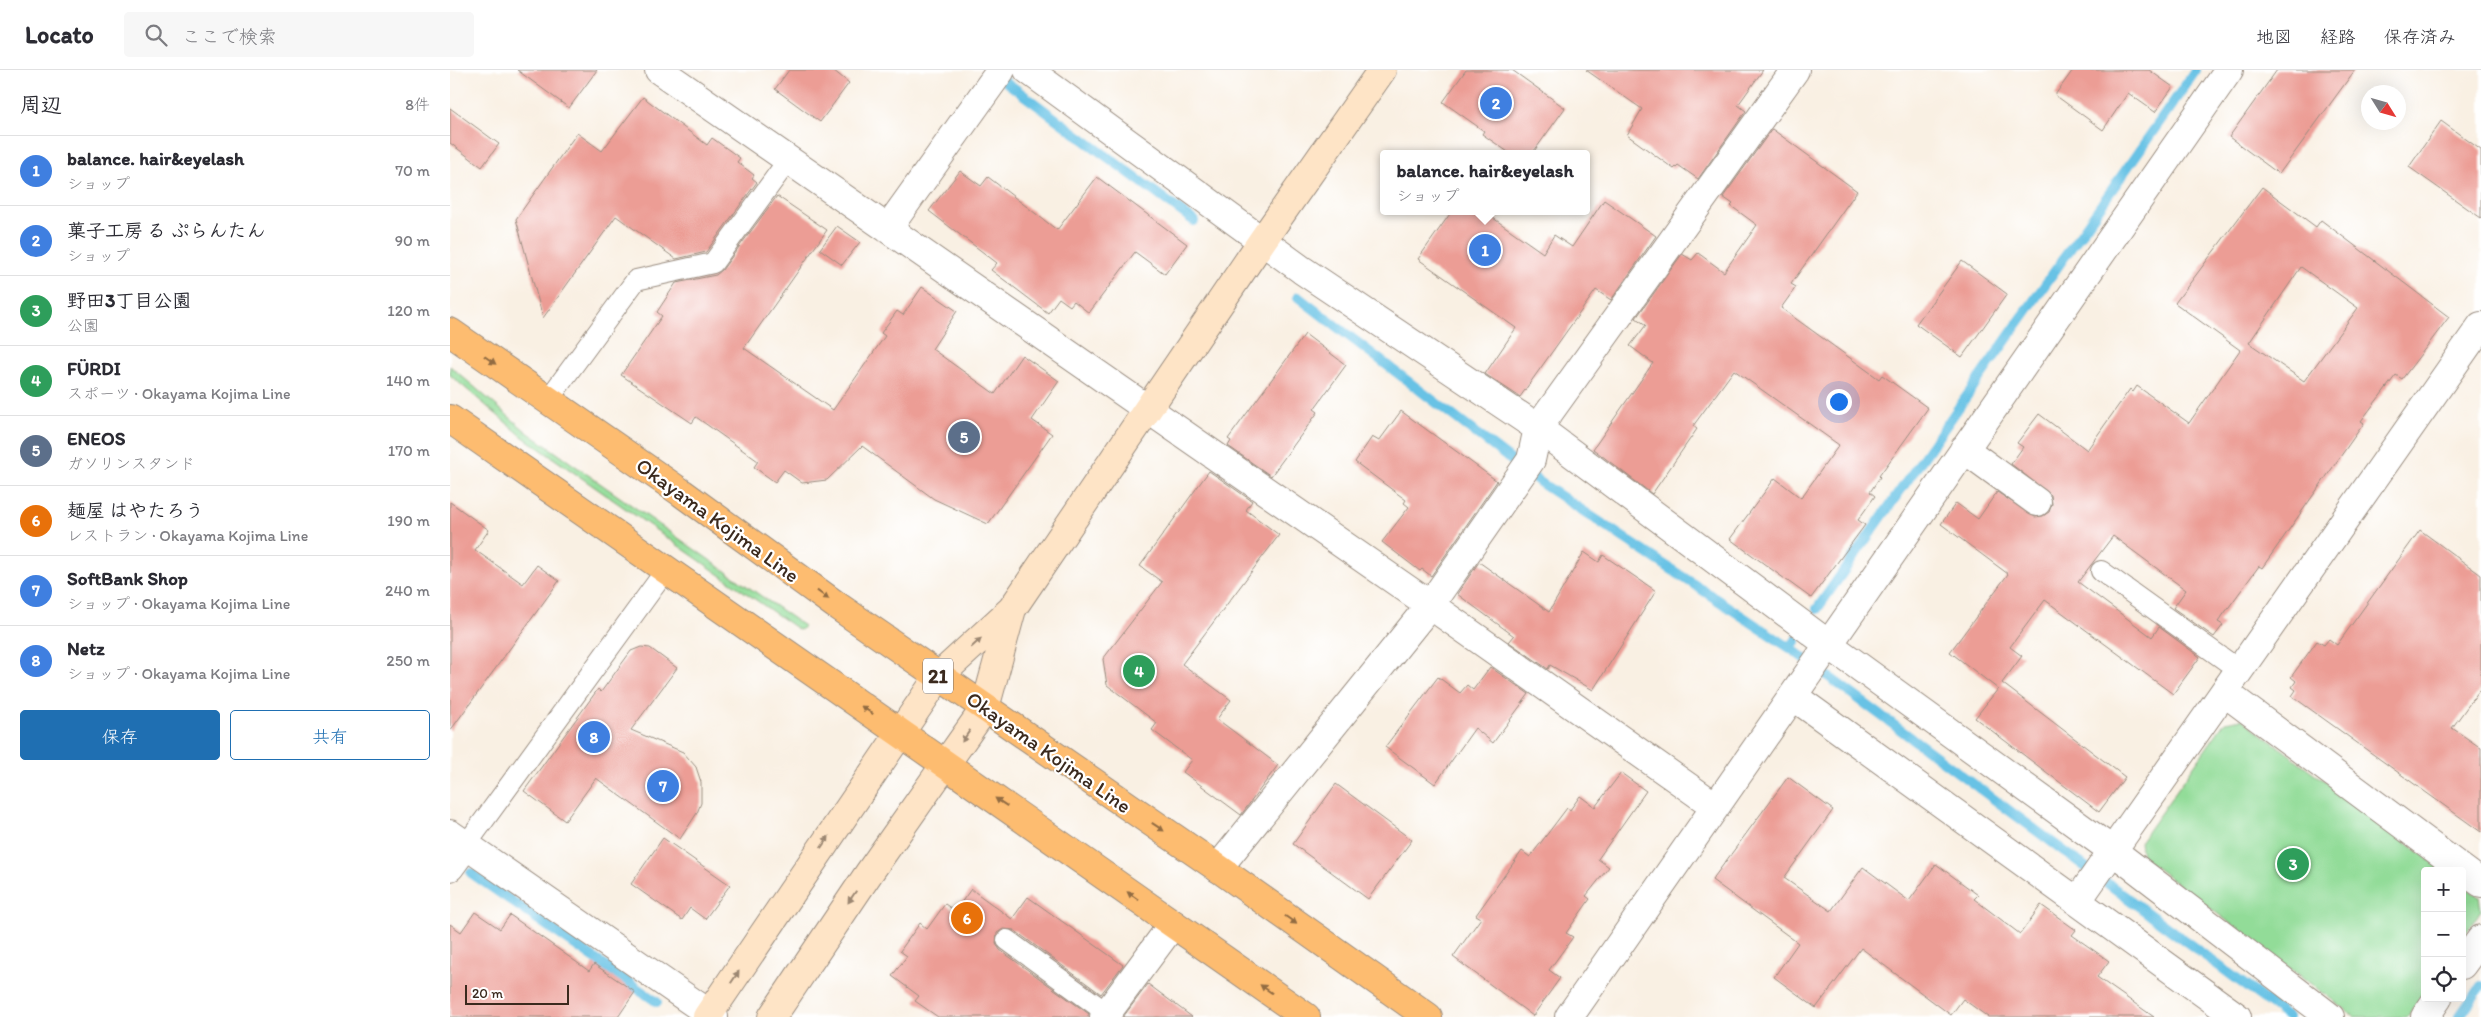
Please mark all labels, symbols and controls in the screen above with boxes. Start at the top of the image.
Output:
search box [124,12,474,57]
text: Locato [25,20,94,49]
icon: search [142,21,170,49]
text: ここで検索 [182,25,277,48]
text: 地図 [2256,26,2292,48]
text: 経路 [2320,26,2356,48]
text: 保存済み [2384,26,2456,48]
pin: 2 [1480,84,1512,122]
north arrow [2361,85,2406,130]
text: 周辺 [20,92,62,117]
text: 8件 [405,95,430,114]
text: balance. hair&eyelash [67,147,244,170]
popup [1380,150,1590,215]
text: balance. hair&eyelash [1396,159,1574,182]
text: 1 [32,161,40,180]
text: 70 m [395,161,430,180]
text: ショップ [67,174,130,193]
text: ショップ [1396,186,1460,205]
text: 菓子工房 る ぷらんたん [67,219,266,242]
text: 2 [32,231,40,250]
text: 90 m [395,231,430,250]
pin: 1 [1469,231,1501,269]
text: ショップ [67,246,130,265]
text: 野田3丁目公園 [67,289,191,312]
text: 3 [32,301,40,320]
text: 120 m [387,301,430,320]
text: 公園 [67,316,99,335]
one-way arrow [483,355,497,365]
text: FÜRDI [67,357,121,380]
text: 4 [31,371,41,390]
text: 140 m [386,371,430,390]
text: スポーツ · Okayama Kojima Line [67,384,291,403]
your location [1826,389,1852,415]
pin: 5 [948,418,980,456]
text: ENEOS [67,427,125,450]
text: 5 [32,441,40,460]
text: 170 m [388,441,430,460]
street label: Okayama Kojima Line [632,452,804,588]
text: ガソリンスタンド [67,454,195,473]
text: 麺屋 はやたろう [67,499,204,522]
text: 6 [32,511,40,530]
text: 190 m [387,511,430,530]
text: レストラン · Okayama Kojima Line [67,526,308,545]
text: SoftBank Shop [67,567,188,590]
text: 7 [32,581,40,600]
text: 240 m [385,581,430,600]
one-way arrow [816,590,830,600]
text: ショップ · Okayama Kojima Line [67,594,290,613]
text: Netz [67,637,105,660]
one-way arrow [969,637,981,649]
text: 8 [32,651,40,670]
text: 250 m [386,651,430,670]
pin: 4 [1123,652,1155,690]
road number: 21 [923,658,953,694]
text: ショップ · Okayama Kojima Line [67,664,290,683]
street label: Okayama Kojima Line [962,686,1136,818]
one-way arrow [860,705,873,715]
button: 保存 [20,710,220,760]
button: 共有 [230,710,430,760]
pin: 8 [578,718,610,756]
one-way arrow [961,729,971,743]
pin: 7 [647,767,679,805]
one-way arrow [994,797,1008,807]
one-way arrow [1151,822,1165,832]
one-way arrow [820,835,830,848]
pin: 3 [2277,845,2309,883]
map controls [2421,867,2466,1002]
button: + [2421,867,2466,912]
one-way arrow [847,891,857,904]
one-way arrow [1127,891,1140,901]
pin: 6 [951,899,983,937]
button: − [2421,912,2466,957]
one-way arrow [1285,915,1298,925]
button: locate [2421,957,2466,1002]
one-way arrow [730,970,740,983]
scale bar [465,982,569,1005]
one-way arrow [1260,984,1273,994]
text: 20 m [472,985,503,1002]

